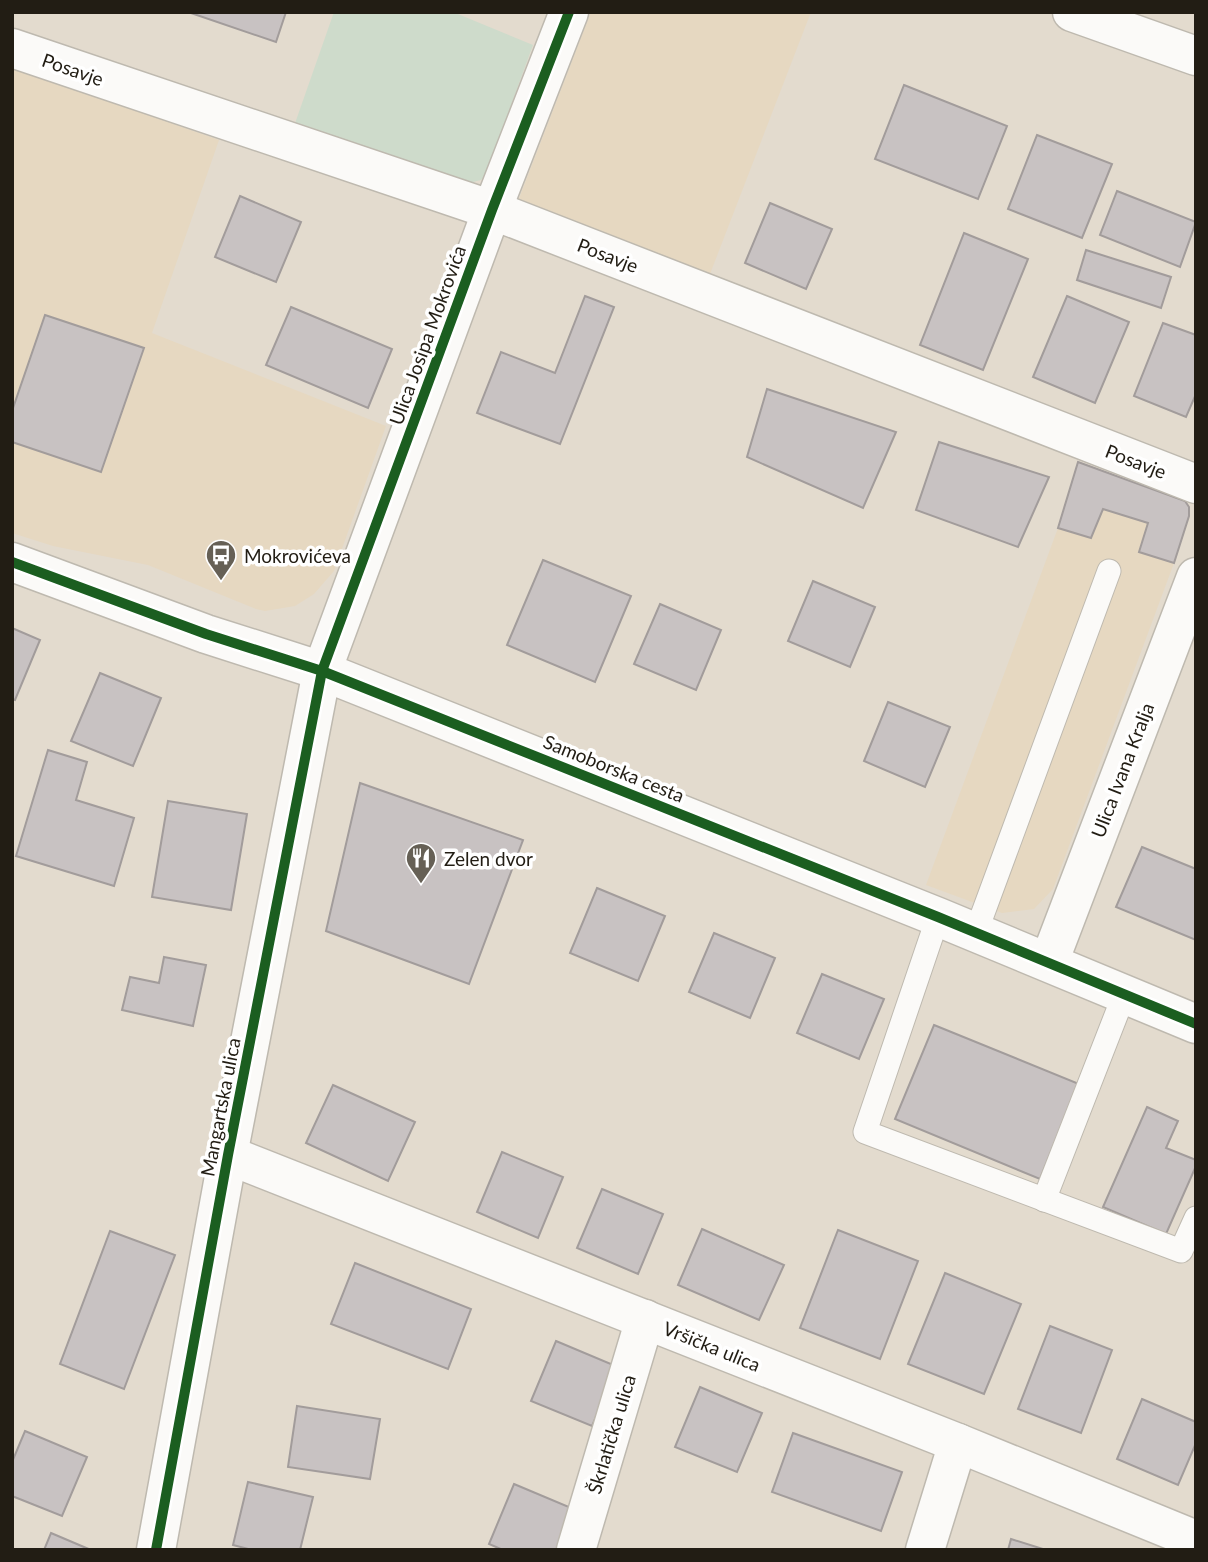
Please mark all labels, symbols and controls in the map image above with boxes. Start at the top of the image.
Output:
street label: Posavje [39,48,107,90]
street label: Posavje [574,233,642,277]
street label: Ulica Josipa Mokrovića [384,242,470,428]
street label: Posavje [1102,439,1170,483]
bus stop icon: Mokrovićeva [204,538,238,582]
place label: Mokrovićeva [244,544,351,567]
street label: Ulica Ivana Kralja [1086,699,1158,841]
street label: Samoborska cesta [540,729,688,807]
restaurant icon: Zelen dvor [404,841,438,885]
place label: Zelen dvor [444,847,533,870]
street label: Mangartska ulica [195,1036,245,1178]
street label: Vršička ulica [660,1316,764,1376]
street label: Škrlatička ulica [582,1372,640,1496]

